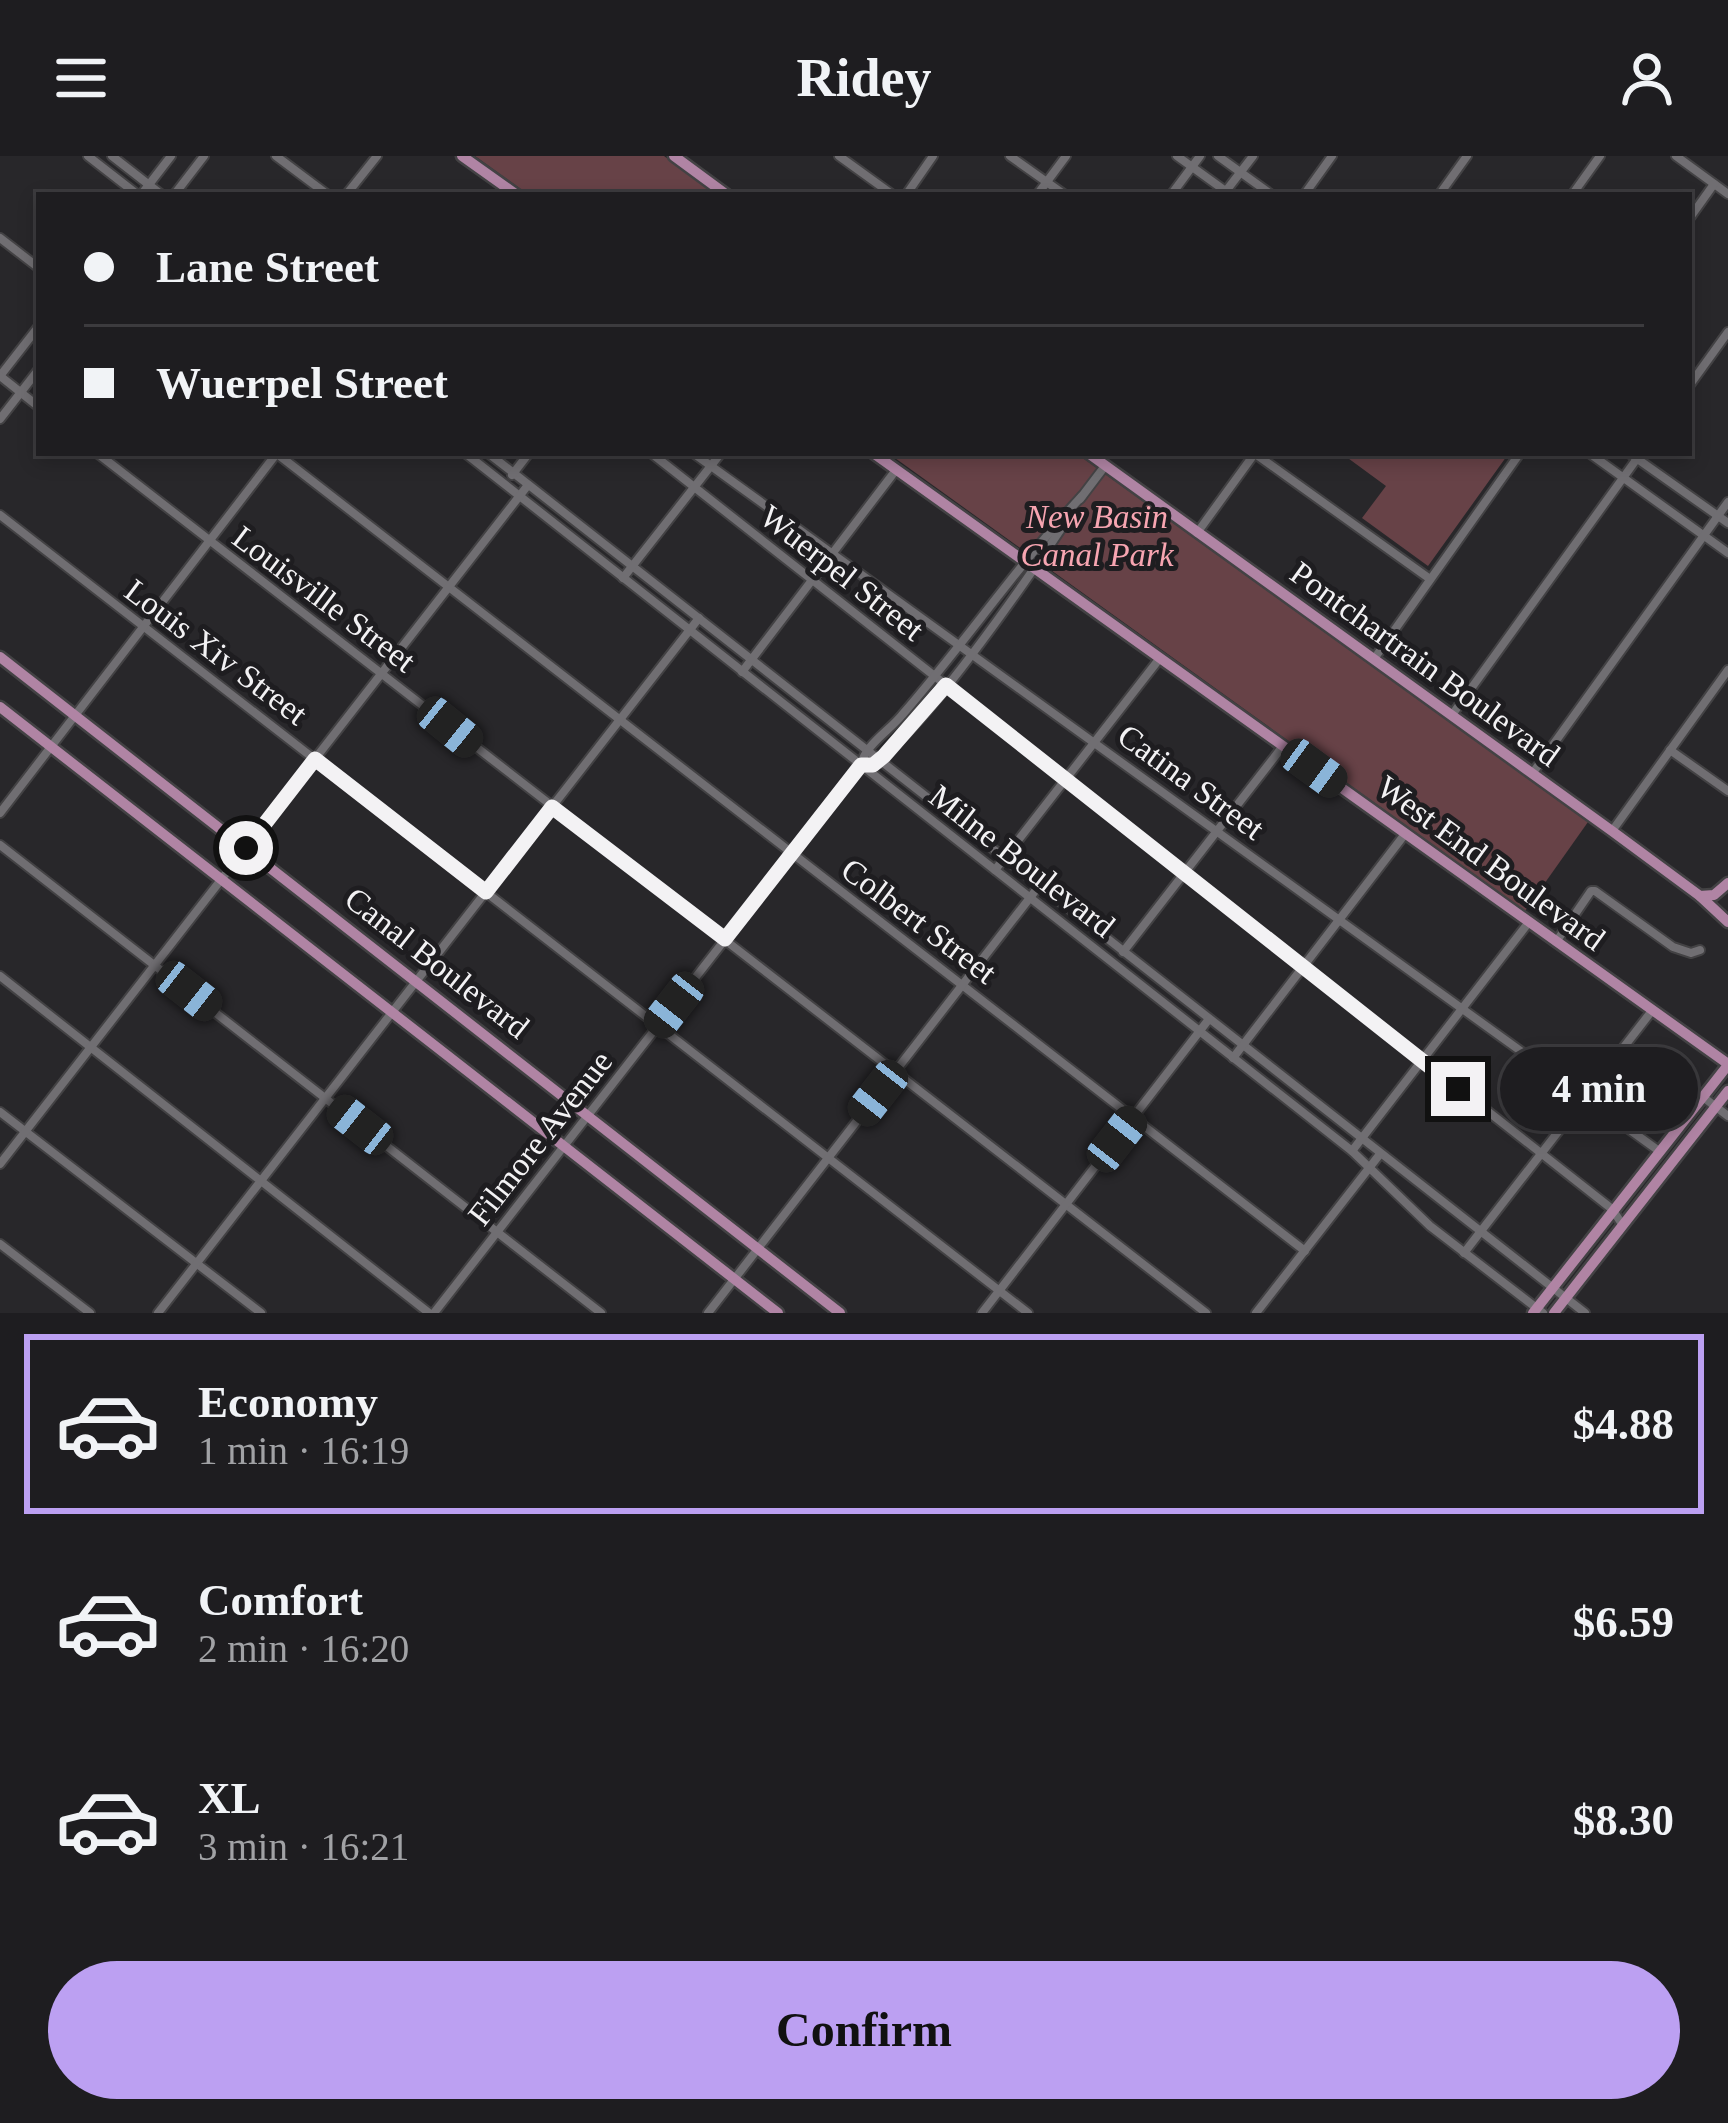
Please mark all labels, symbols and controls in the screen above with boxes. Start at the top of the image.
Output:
icon: menu [48,45,114,111]
icon: person [1614,45,1680,111]
text: Ridey [797,48,932,108]
text: Lane Street [156,242,379,292]
text: Wuerpel Street [156,358,448,408]
street label: Wuerpel Street [753,498,931,648]
park label: New Basin Canal Park [1020,499,1175,573]
street label: Louisville Street [226,519,422,679]
street label: Pontchartrain Boulevard [1284,554,1567,774]
street label: Louis Xiv Street [118,572,314,732]
car [411,690,489,764]
street label: Catina Street [1111,717,1271,847]
car [1274,732,1354,804]
street label: West End Boulevard [1370,768,1612,958]
street label: Milne Boulevard [922,778,1122,945]
route start [219,821,273,875]
street label: Colbert Street [835,851,1003,991]
street label: Canal Boulevard [338,880,536,1046]
car [150,955,228,1027]
car [638,966,710,1044]
street label: Filmore Avenue [461,1044,619,1232]
callout: 4 min [1500,1047,1698,1131]
car [842,1054,914,1132]
route end [1431,1062,1485,1116]
text: 4 min [1552,1067,1646,1110]
car [321,1089,399,1161]
car [1081,1100,1153,1178]
icon: car [54,1370,162,1478]
text: Economy [198,1377,378,1427]
text: $4.88 [1573,1399,1674,1449]
text: 1 min · 16:19 [198,1429,409,1472]
icon: car [54,1568,162,1676]
text: Comfort [198,1575,363,1625]
text: $6.59 [1573,1597,1674,1647]
text: 2 min · 16:20 [198,1627,409,1670]
icon: car [54,1766,162,1874]
text: XL [198,1773,261,1823]
text: $8.30 [1573,1795,1674,1845]
text: 3 min · 16:21 [198,1825,409,1868]
button: Confirm [48,1961,1680,2099]

